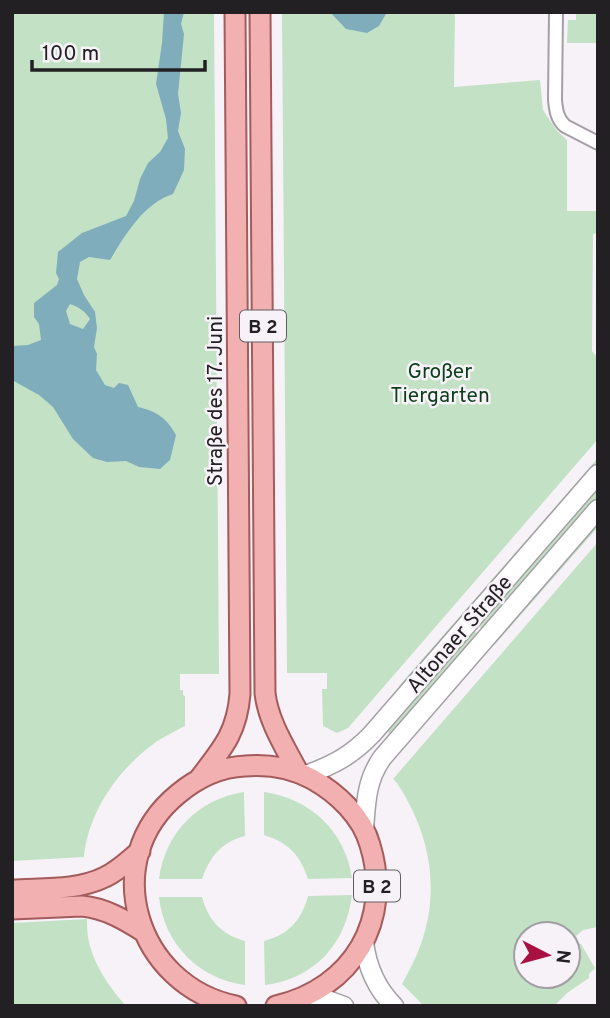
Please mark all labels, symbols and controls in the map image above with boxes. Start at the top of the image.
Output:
scale bar [32,28,205,72]
text: 100 m [42,41,99,68]
road number: B 2 [240,310,286,342]
street label: Straße des 17. Juni [203,316,230,486]
park label: Großer Tiergarten [390,359,490,410]
street label: Altonaer Straße [401,570,519,700]
road number: B 2 [354,870,400,902]
north arrow [512,920,582,990]
text: N [549,949,575,965]

